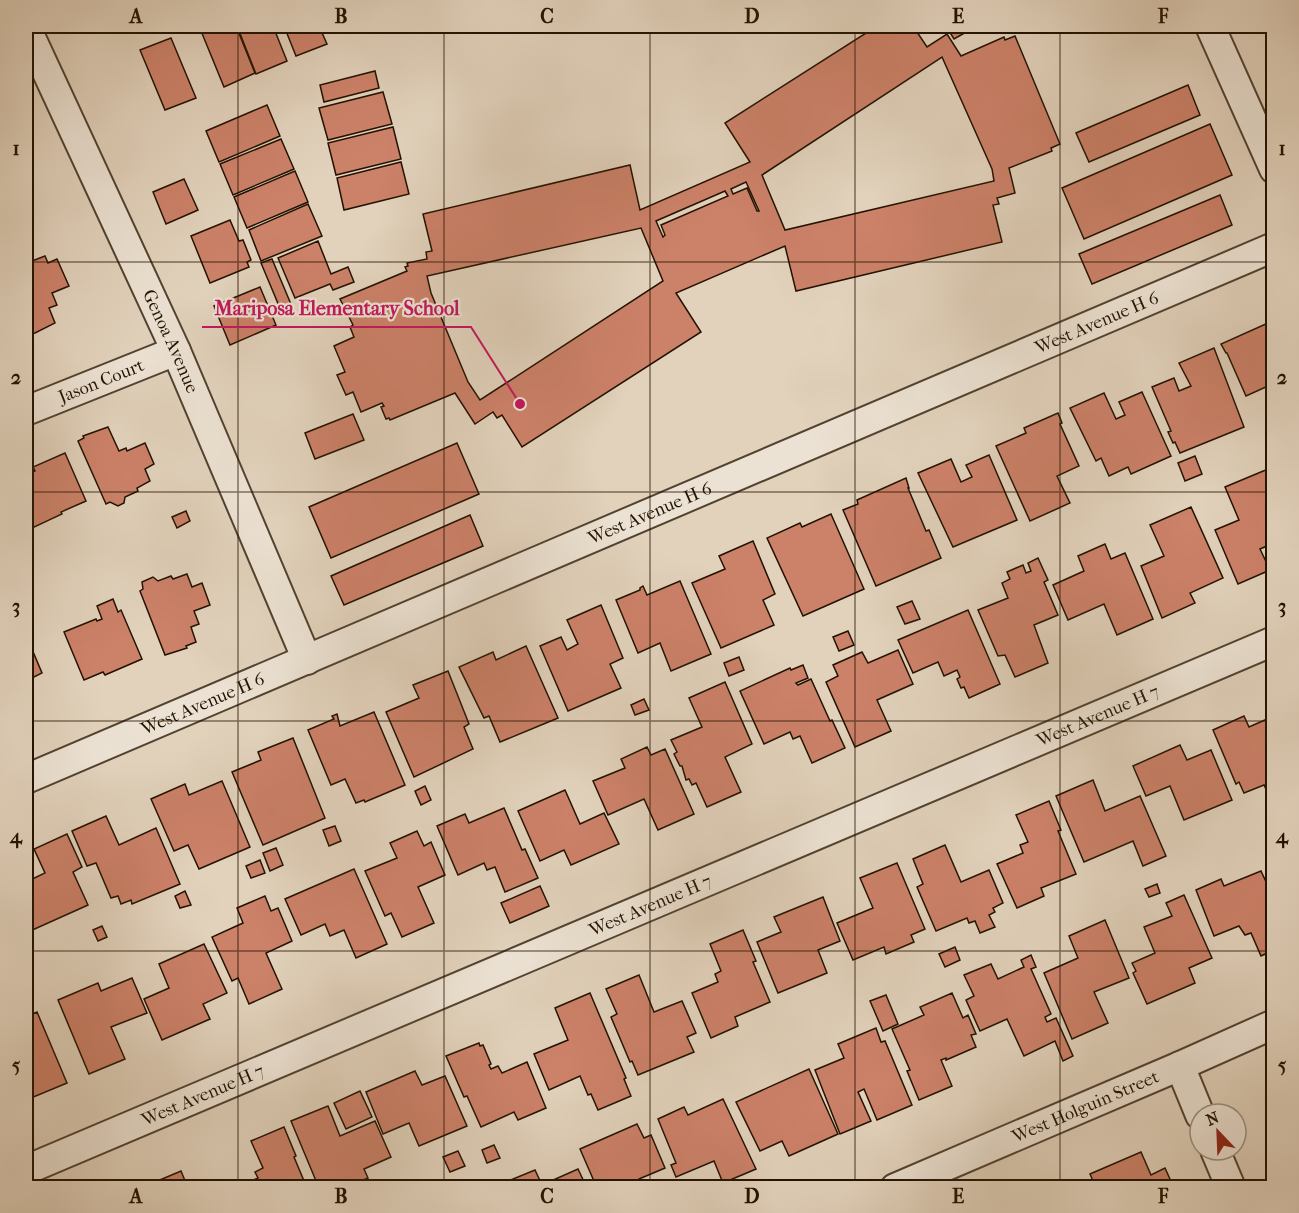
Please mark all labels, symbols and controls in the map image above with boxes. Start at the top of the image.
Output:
text: A [128,5,144,28]
text: B [334,5,348,28]
text: C [540,5,554,28]
text: D [744,5,760,28]
text: E [952,5,964,28]
text: F [1157,5,1169,28]
text: 1 [12,137,20,160]
text: 1 [1278,137,1286,160]
street label: Genoa Avenue [138,286,203,397]
street label: West Avenue H 6 [1031,287,1162,359]
callout: Mariposa Elementary School [202,289,471,327]
text: Mariposa Elementary School [214,297,460,320]
street label: Jason Court [54,355,148,409]
text: 2 [11,366,21,389]
text: 2 [1277,366,1287,389]
street label: West Avenue H 6 [584,478,715,550]
text: 3 [12,595,20,618]
text: 3 [1278,595,1286,618]
street label: West Avenue H 6 [137,668,268,740]
street label: West Avenue H 7 [1032,681,1163,752]
text: 4 [9,825,23,849]
text: 4 [1275,825,1289,849]
street label: West Avenue H 7 [585,870,715,942]
text: 5 [12,1054,21,1077]
text: 5 [1278,1054,1287,1077]
street label: West Avenue H 7 [138,1060,268,1131]
street label: West Holguin Street [1008,1066,1163,1148]
north arrow [1188,1102,1248,1162]
text: N [1203,1107,1222,1130]
text: A [128,1185,144,1208]
text: B [334,1185,348,1208]
text: C [540,1185,554,1208]
text: D [744,1185,760,1208]
text: E [952,1185,964,1208]
text: F [1157,1185,1169,1208]

